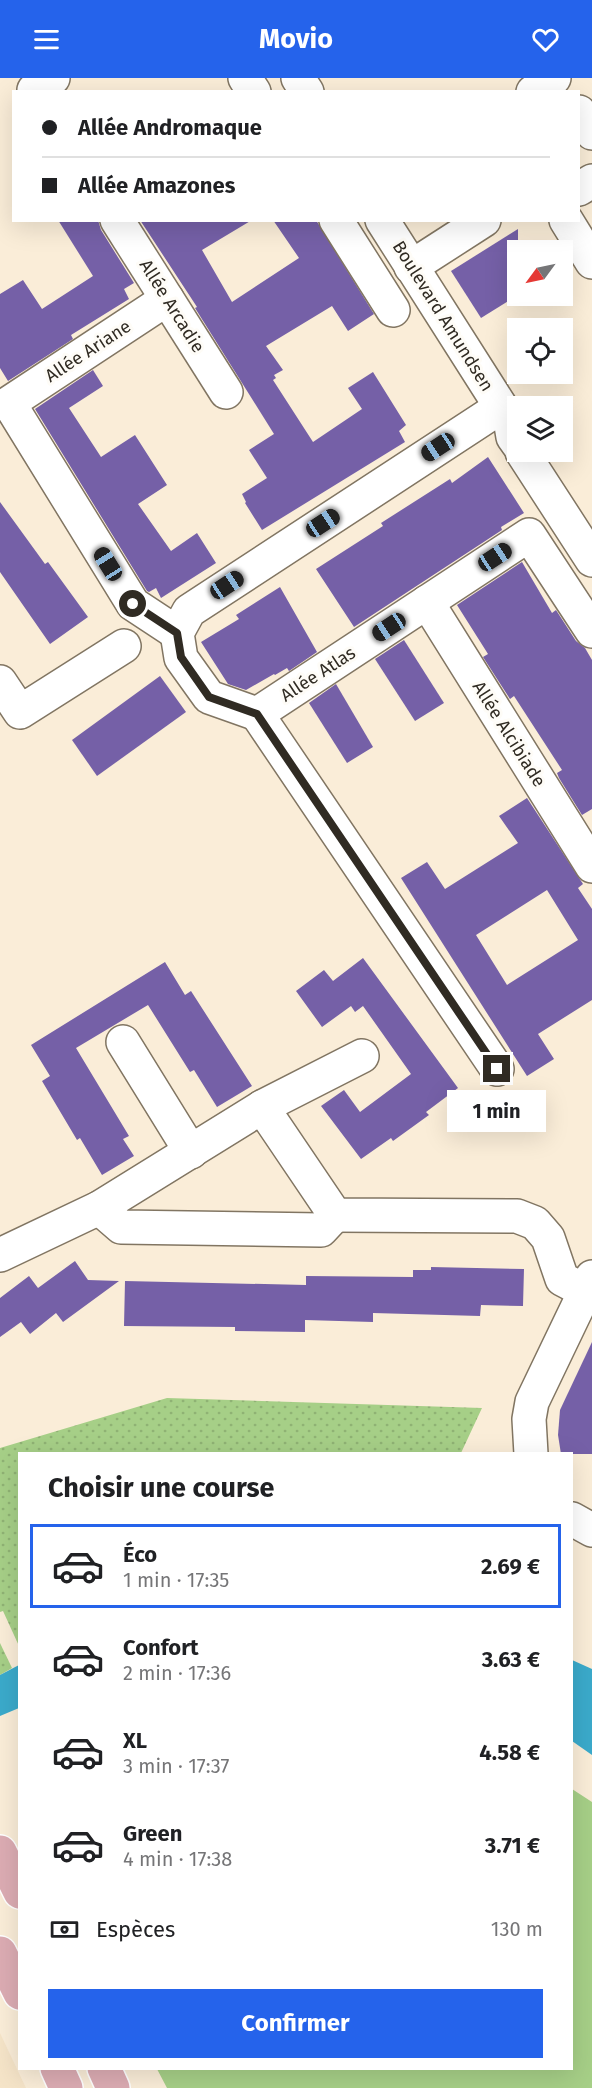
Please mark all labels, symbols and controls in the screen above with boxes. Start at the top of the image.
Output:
icon: menu [30,23,63,56]
text: Movio [259,23,333,55]
icon: heart [529,23,562,56]
text: Allée Andromaque [78,114,262,141]
text: Allée Amazones [78,172,235,199]
street label: Boulevard Amundsen [388,237,498,395]
north arrow [507,240,573,306]
map controls [507,240,573,462]
street label: Allée Arcadie [135,255,209,357]
street label: Allée Ariane [41,315,135,387]
button: locate [507,318,573,384]
button: layers [507,396,573,462]
car [418,430,458,464]
car [303,506,343,540]
car [475,540,515,574]
car [91,544,125,584]
car [207,568,247,602]
route start [119,590,146,617]
car [369,610,409,644]
street label: Allée Atlas [276,642,360,706]
street label: Allée Alcibiade [468,677,550,791]
route end [483,1055,510,1082]
callout: 1 min [448,1090,546,1132]
text: 1 min [472,1099,521,1123]
text: Choisir une course [48,1472,274,1504]
icon: car [51,1539,105,1593]
text: Éco [123,1541,157,1568]
text: 2.69 € [481,1553,540,1580]
text: 1 min · 17:35 [123,1568,229,1592]
icon: car [51,1632,105,1686]
text: Confort [123,1634,199,1661]
text: 3.63 € [482,1646,540,1673]
text: 2 min · 17:36 [123,1661,231,1685]
icon: car [51,1725,105,1779]
text: XL [123,1727,147,1754]
text: 4.58 € [479,1739,540,1766]
text: 3 min · 17:37 [123,1754,229,1778]
icon: car [51,1818,105,1872]
text: Green [123,1820,182,1847]
text: 3.71 € [485,1832,540,1859]
text: 4 min · 17:38 [123,1847,232,1871]
icon: cash [48,1913,81,1946]
text: Espèces [96,1916,175,1943]
text: 130 m [491,1917,543,1941]
button: Confirmer [48,1989,543,2058]

